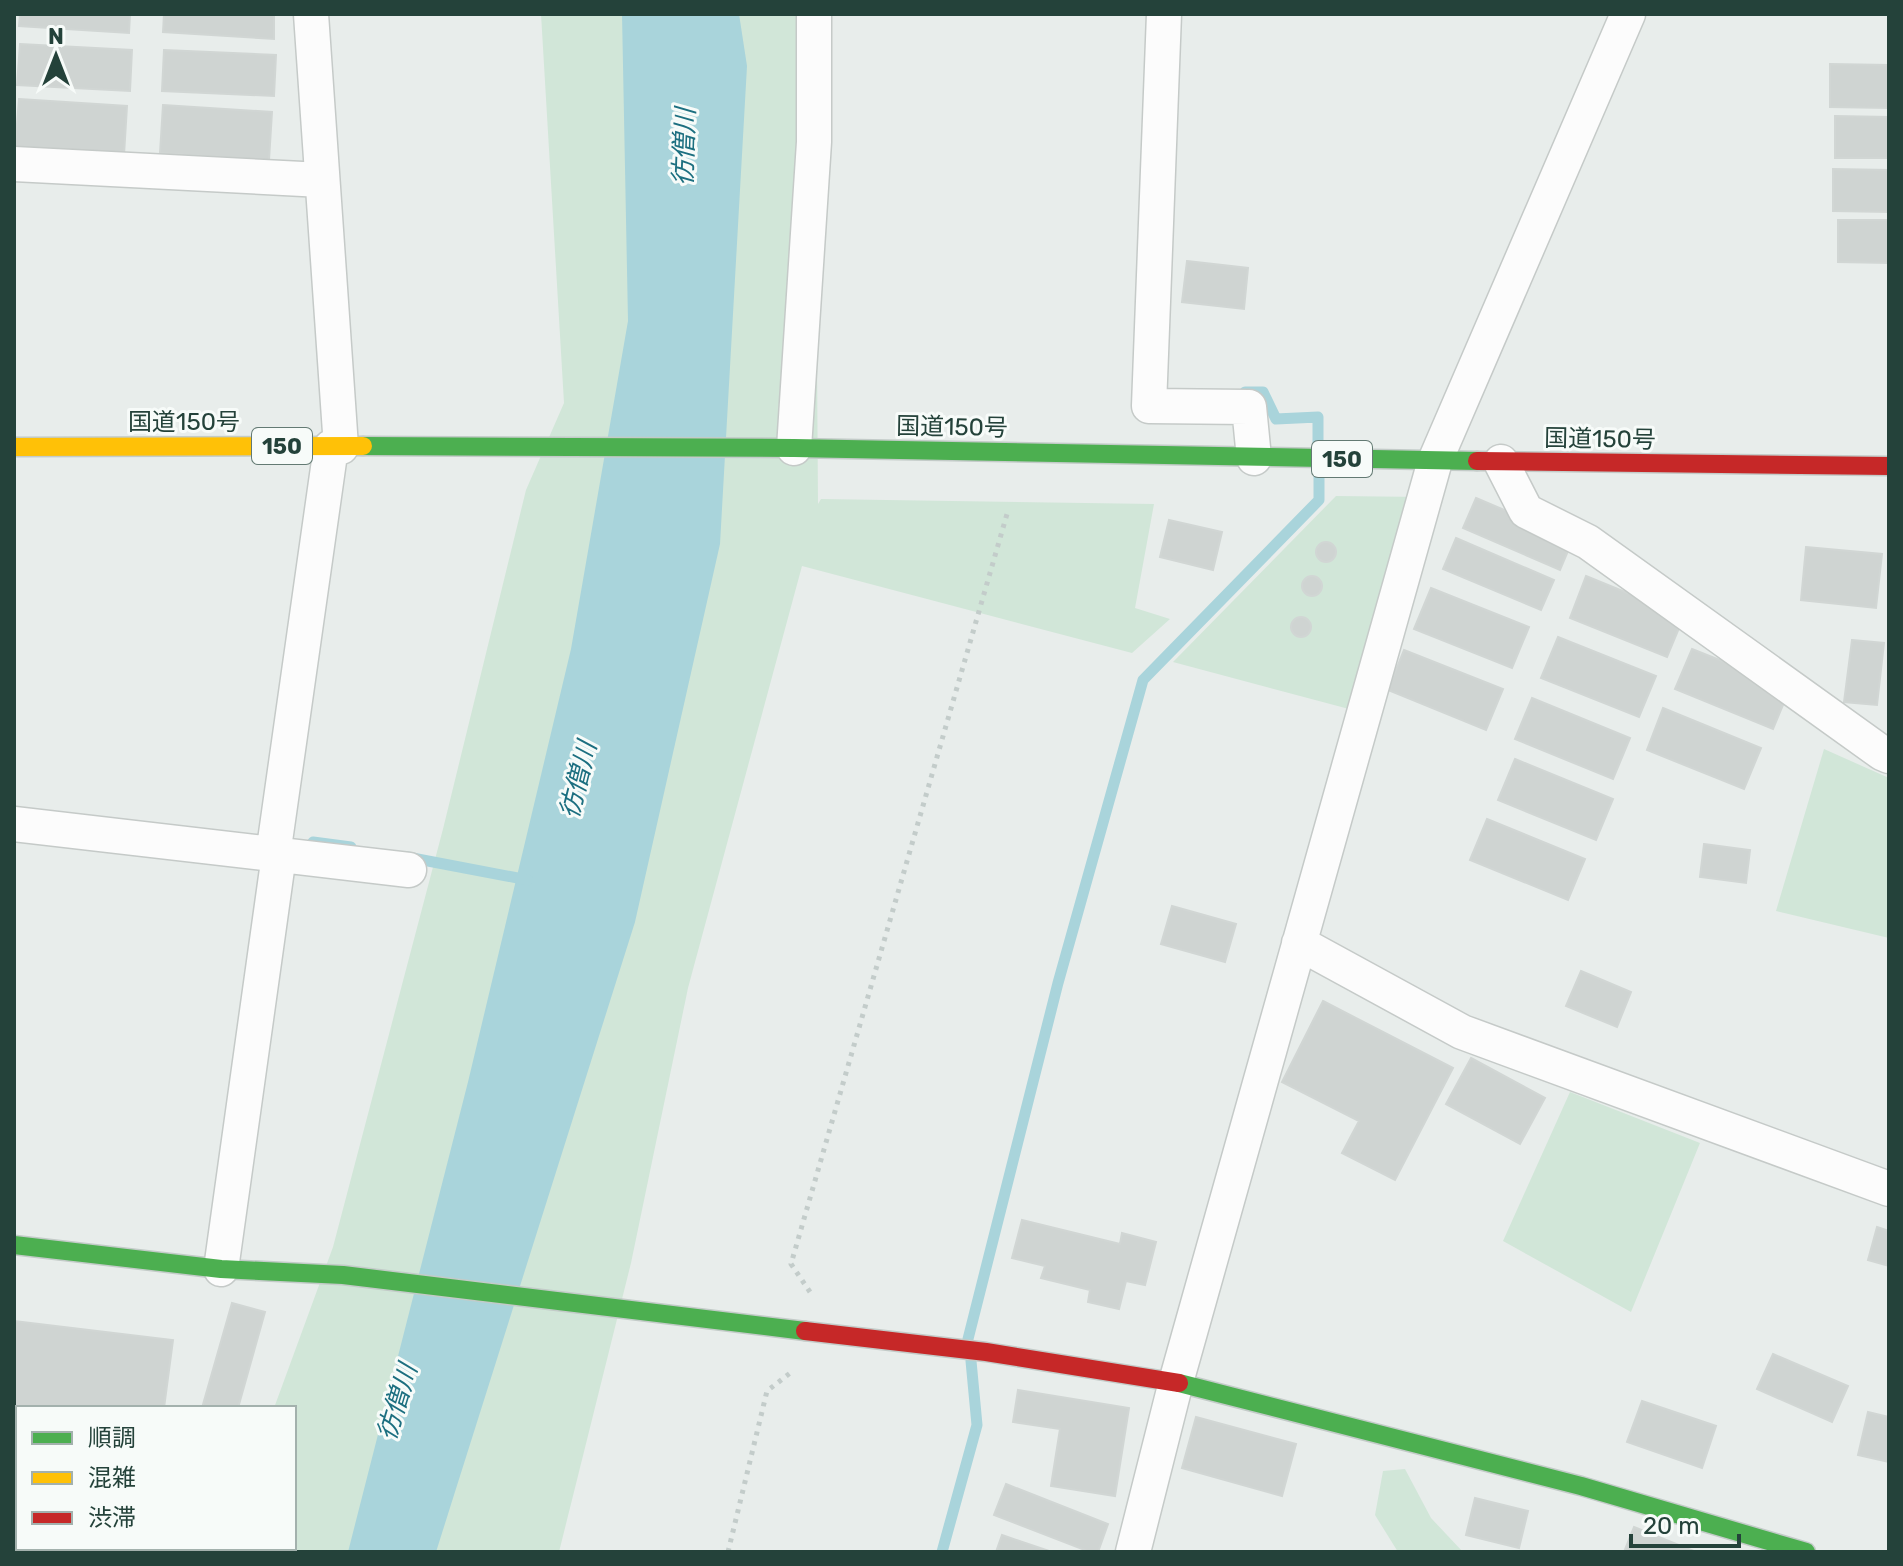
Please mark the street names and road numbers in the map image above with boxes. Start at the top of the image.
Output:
street label: 国道150号 [128,408,240,436]
street label: 国道150号 [896,412,1008,442]
street label: 国道150号 [1544,424,1656,454]
road number: 150 [252,428,312,464]
road number: 150 [1312,441,1372,477]

